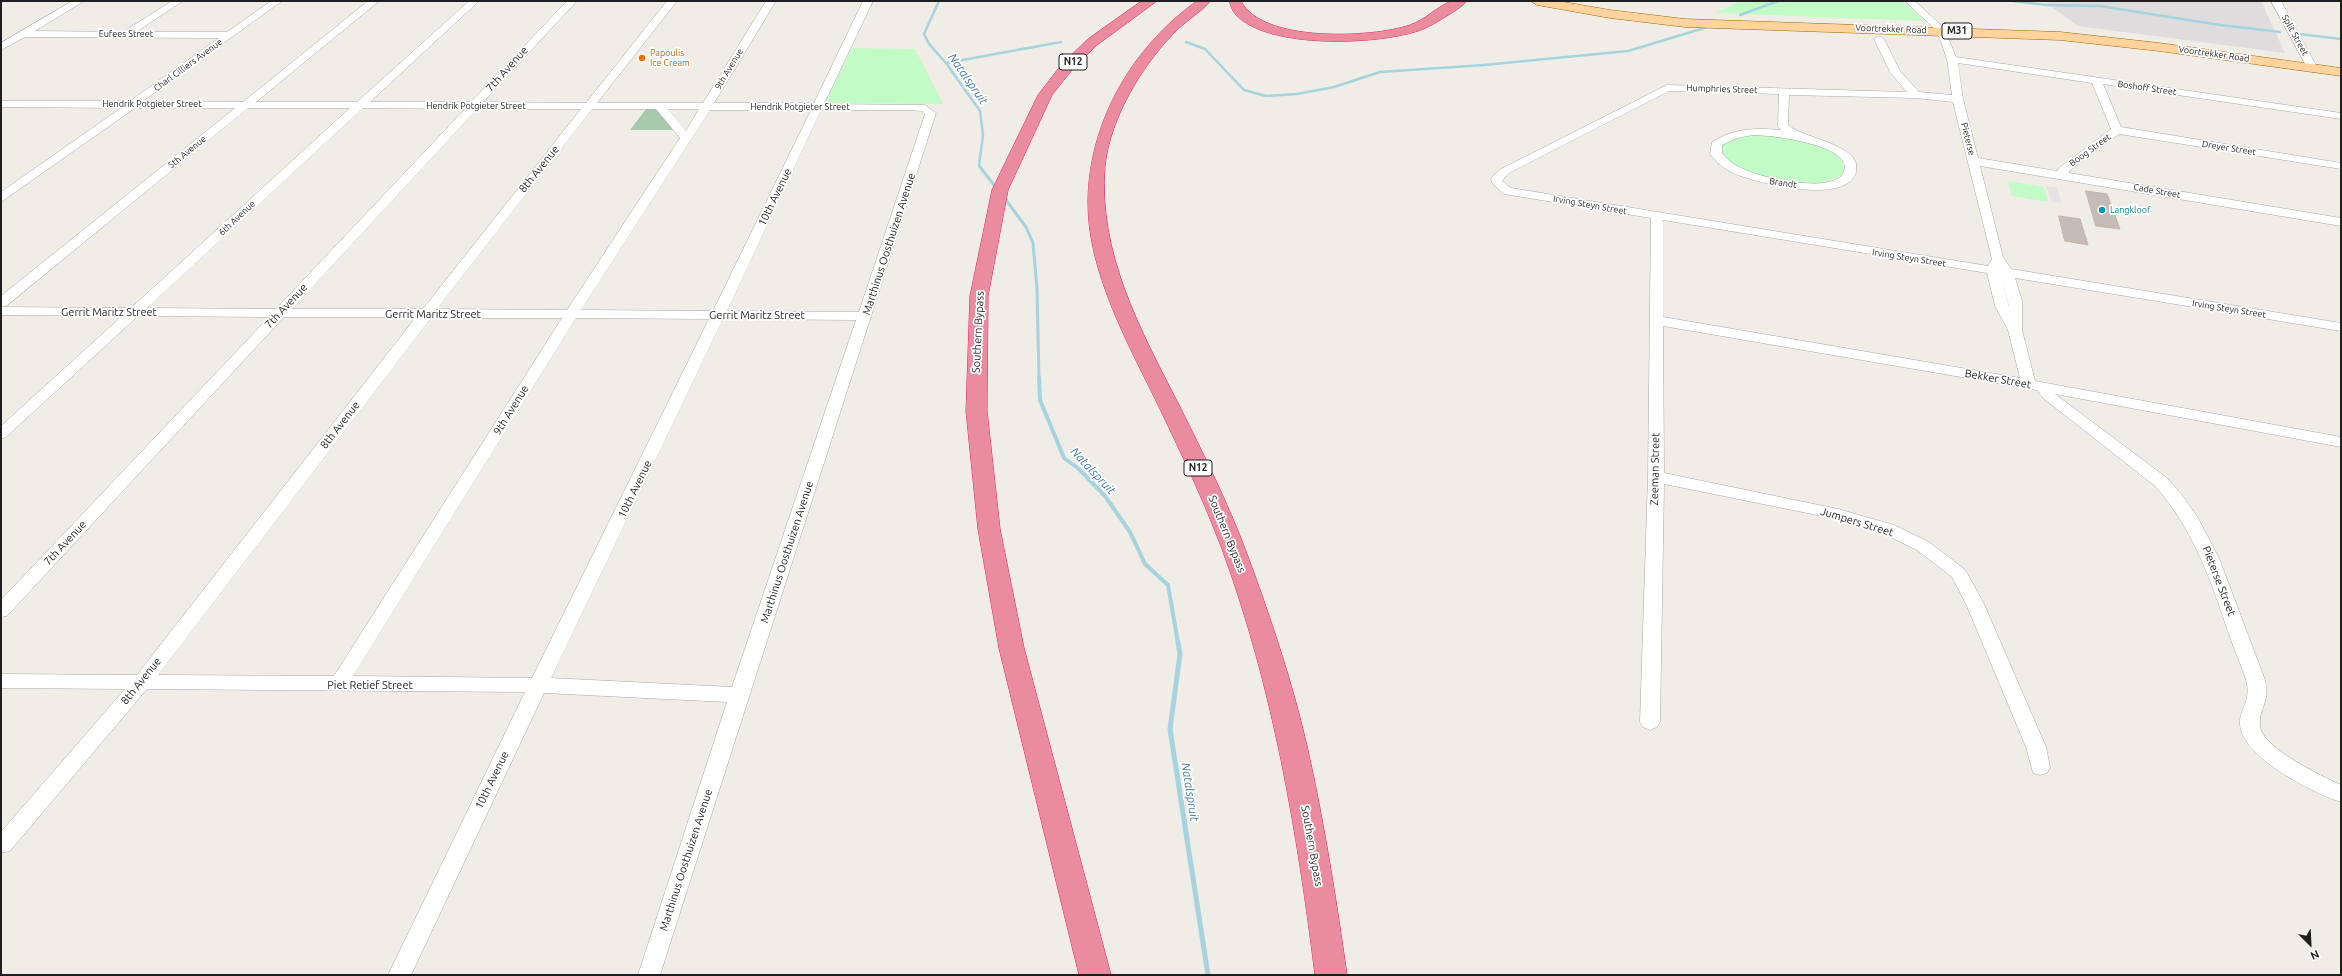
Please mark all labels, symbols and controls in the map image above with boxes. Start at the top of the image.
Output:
street label: Split Street [2279,13,2311,57]
street label: Voortrekker Road [1855,22,1927,36]
road number: M31 [1942,23,1972,39]
street label: Eufees Street [99,29,153,39]
street label: Charl Cilliers Avenue [152,36,224,94]
street label: 7th Avenue [483,44,531,94]
street label: Voortrekker Road [2178,44,2250,64]
street label: 9th Avenue [712,46,746,92]
place label: Papoulis Ice Cream [650,48,690,69]
water label: Natalspruit [945,51,991,107]
marker: Papoulis Ice Cream [637,53,647,63]
road number: N12 [1059,54,1087,70]
street label: Boshoff Street [2117,79,2177,97]
street label: Humphries Street [1686,82,1758,96]
street label: Hendrik Potgieter Street [102,99,202,109]
street label: Hendrik Potgieter Street [426,101,526,111]
street label: Hendrik Potgieter Street [750,102,850,112]
street label: Pieterse [1959,122,1977,156]
street label: Boog Street [2067,131,2113,169]
street label: 5th Avenue [166,133,208,171]
street label: Dreyer Street [2201,138,2257,158]
street label: 8th Avenue [516,143,562,195]
street label: 10th Avenue [755,166,795,228]
street label: Marthinus Oosthuizen Avenue [860,171,918,317]
street label: Brandt [1769,176,1797,190]
street label: Cade Street [2133,182,2181,200]
street label: Irving Steyn Street [1552,193,1628,217]
street label: 6th Avenue [216,198,258,238]
marker: Langkloof [2097,205,2107,215]
place label: Langkloof [2110,205,2150,215]
street label: Irving Steyn Street [1871,247,1947,269]
street label: 7th Avenue [262,281,310,331]
street label: Southern Bypass [969,291,987,373]
street label: Irving Steyn Street [2191,298,2267,320]
street label: Gerrit Maritz Street [61,305,157,319]
street label: Gerrit Maritz Street [385,307,481,321]
street label: Gerrit Maritz Street [709,308,805,322]
street label: Bekker Street [1964,367,2032,391]
street label: 9th Avenue [490,383,532,437]
street label: 8th Avenue [317,399,363,451]
street label: Zeeman Street [1648,432,1662,506]
water label: Natalspruit [1067,444,1119,498]
street label: 10th Avenue [615,458,655,520]
road number: N12 [1184,460,1212,476]
street label: Marthinus Oosthuizen Avenue [758,479,816,625]
street label: Southern Bypass [1206,493,1248,575]
street label: Jumpers Street [1819,505,1895,539]
street label: 7th Avenue [41,518,89,568]
street label: Pieterse Street [2200,544,2238,618]
street label: 8th Avenue [118,655,164,707]
street label: Piet Retief Street [327,678,413,692]
street label: 10th Avenue [472,749,512,811]
water label: Natalspruit [1178,762,1202,822]
street label: Marthinus Oosthuizen Avenue [657,787,715,933]
street label: Southern Bypass [1298,804,1326,888]
north arrow [2290,924,2330,964]
text: N [2309,948,2321,962]

